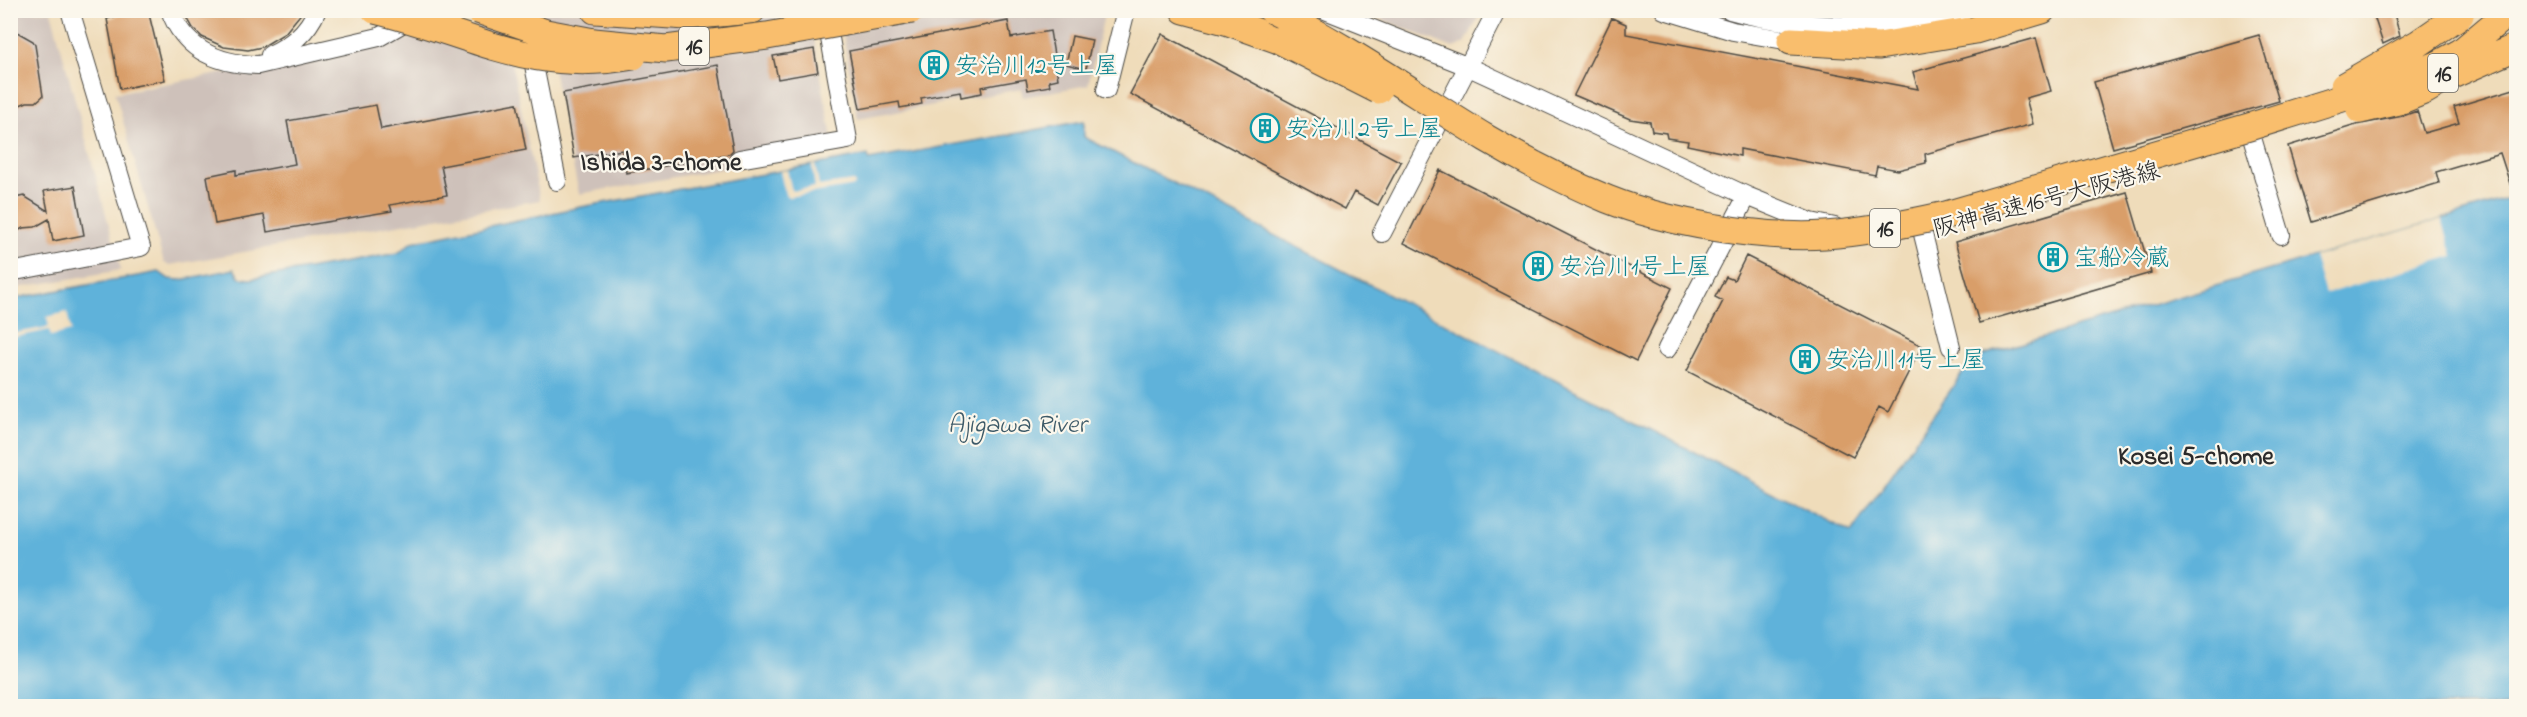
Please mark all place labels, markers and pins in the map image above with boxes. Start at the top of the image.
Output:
building icon: 安治川12号上屋 [918,49,950,81]
place label: 安治川12号上屋 [955,50,1119,85]
building icon: 安治川2号上屋 [1249,112,1281,144]
place label: 安治川2号上屋 [1286,113,1442,148]
building icon: 宝船冷蔵 [2037,241,2069,273]
place label: 宝船冷蔵 [2074,242,2170,277]
building icon: 安治川1号上屋 [1522,250,1554,282]
place label: 安治川1号上屋 [1559,251,1711,286]
building icon: 安治川11号上屋 [1789,343,1821,375]
place label: 安治川11号上屋 [1826,344,1985,379]

